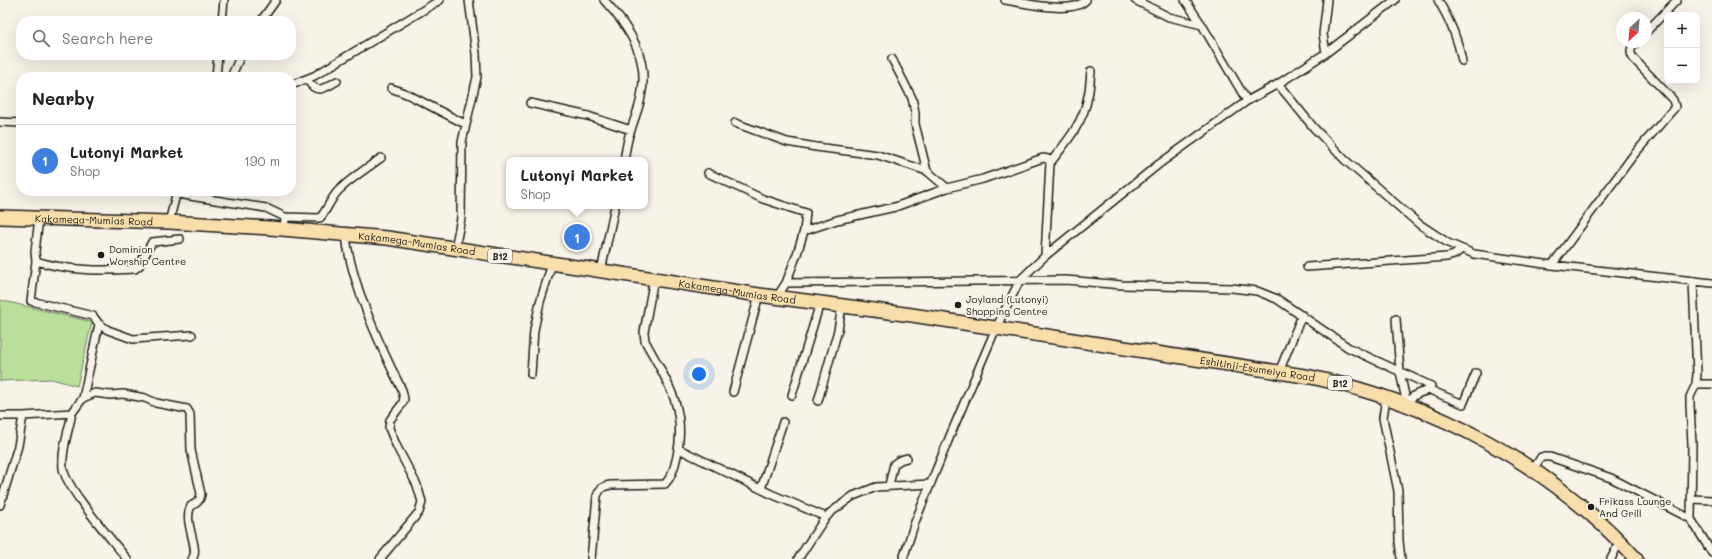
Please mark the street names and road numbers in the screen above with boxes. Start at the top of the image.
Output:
street label: Kakamega-Mumias Road [35,211,153,229]
street label: Kakamega-Mumias Road [358,229,476,258]
road number: B12 [488,249,512,263]
street label: Kakamega-Mumias Road [678,276,797,307]
street label: Eshitinji-Esumeiya Road [1199,353,1316,385]
road number: B12 [1328,376,1352,390]

